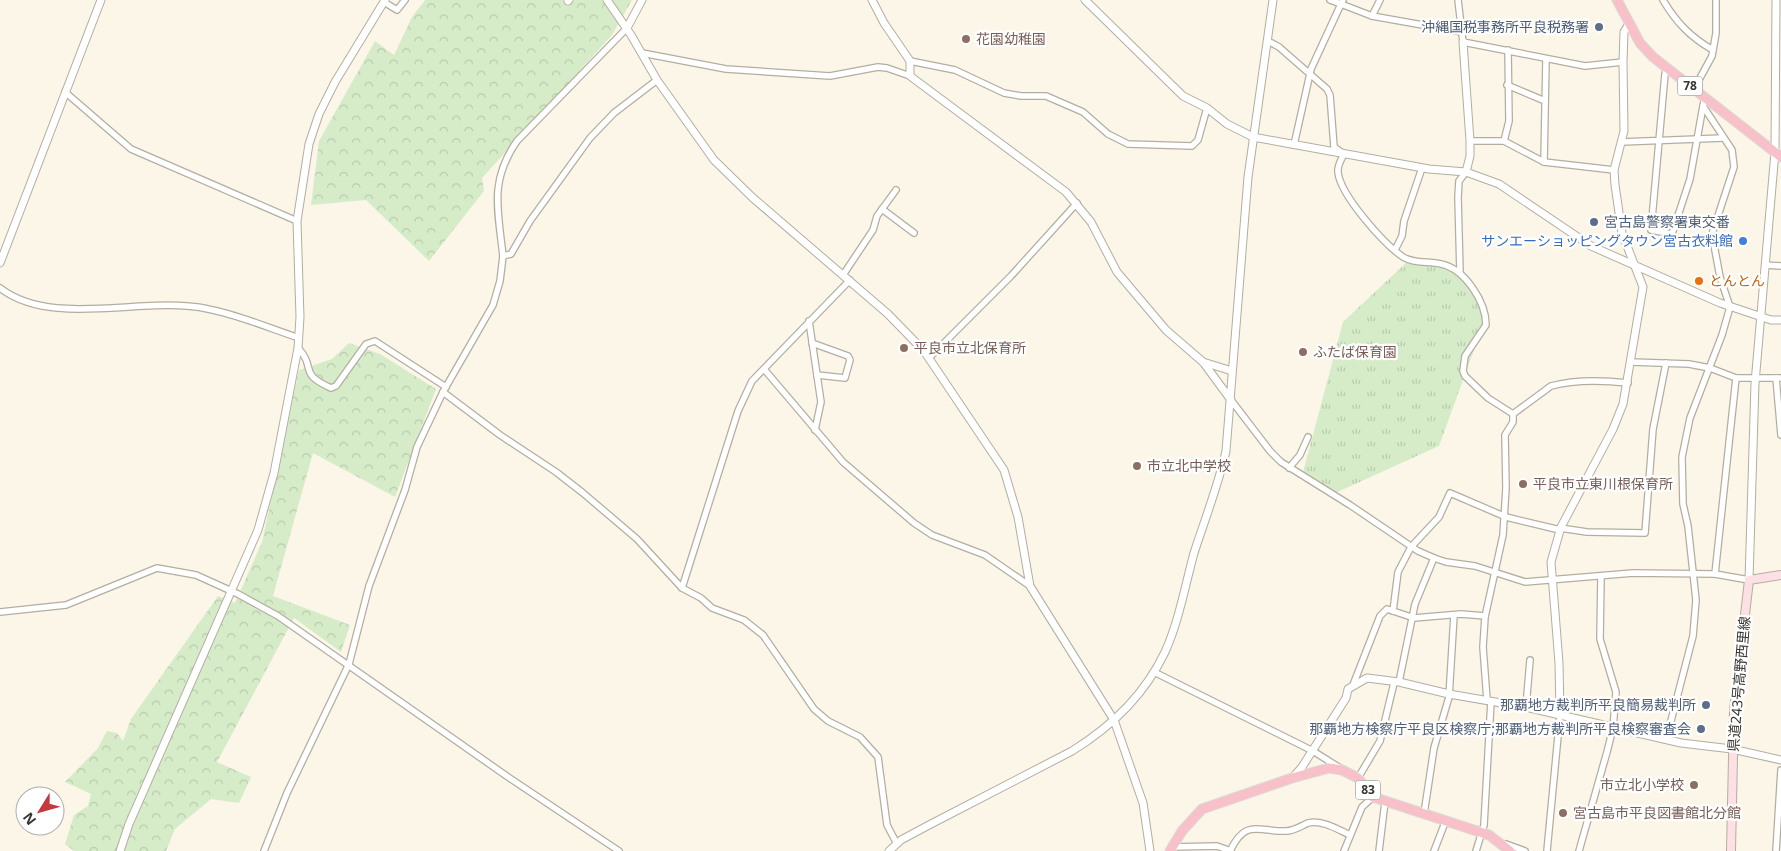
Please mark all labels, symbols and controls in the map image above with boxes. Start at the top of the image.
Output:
place label: 沖縄国税事務所平良税務署 [1421,17,1589,36]
marker: 沖縄国税事務所平良税務署 [1593,21,1605,33]
place label: 花園幼稚園 [976,29,1046,48]
marker: 花園幼稚園 [960,33,972,45]
road number: 78 [1678,76,1702,95]
place label: 宮古島警察署東交番 [1604,212,1730,231]
marker: 宮古島警察署東交番 [1588,216,1600,228]
place label: サンエーショッピングタウン宮古衣料館 [1481,231,1733,250]
marker: サンエーショッピングタウン宮古衣料館 [1737,235,1749,247]
place label: とんとん [1709,271,1765,290]
marker: とんとん [1693,275,1705,287]
place label: 平良市立北保育所 [914,338,1026,357]
marker: 平良市立北保育所 [898,342,910,354]
place label: ふたば保育園 [1313,342,1397,361]
marker: ふたば保育園 [1297,346,1309,358]
place label: 市立北中学校 [1147,456,1231,475]
marker: 市立北中学校 [1131,460,1143,472]
place label: 平良市立東川根保育所 [1533,474,1673,493]
marker: 平良市立東川根保育所 [1517,478,1529,490]
street label: 県道243号高野西里線 [1723,615,1754,753]
place label: 那覇地方裁判所平良簡易裁判所 [1500,695,1696,714]
marker: 那覇地方裁判所平良簡易裁判所 [1700,699,1712,711]
place label: 那覇地方検察庁平良区検察庁;那覇地方裁判所平良検察審査会 [1309,719,1691,738]
marker: 那覇地方検察庁平良区検察庁;那覇地方裁判所平良検察審査会 [1695,723,1707,735]
place label: 市立北小学校 [1600,775,1684,794]
marker: 市立北小学校 [1688,779,1700,791]
road number: 83 [1356,780,1380,800]
north arrow [15,786,65,836]
place label: 宮古島市平良図書館北分館 [1573,803,1741,822]
marker: 宮古島市平良図書館北分館 [1557,807,1569,819]
text: N [18,809,40,829]

